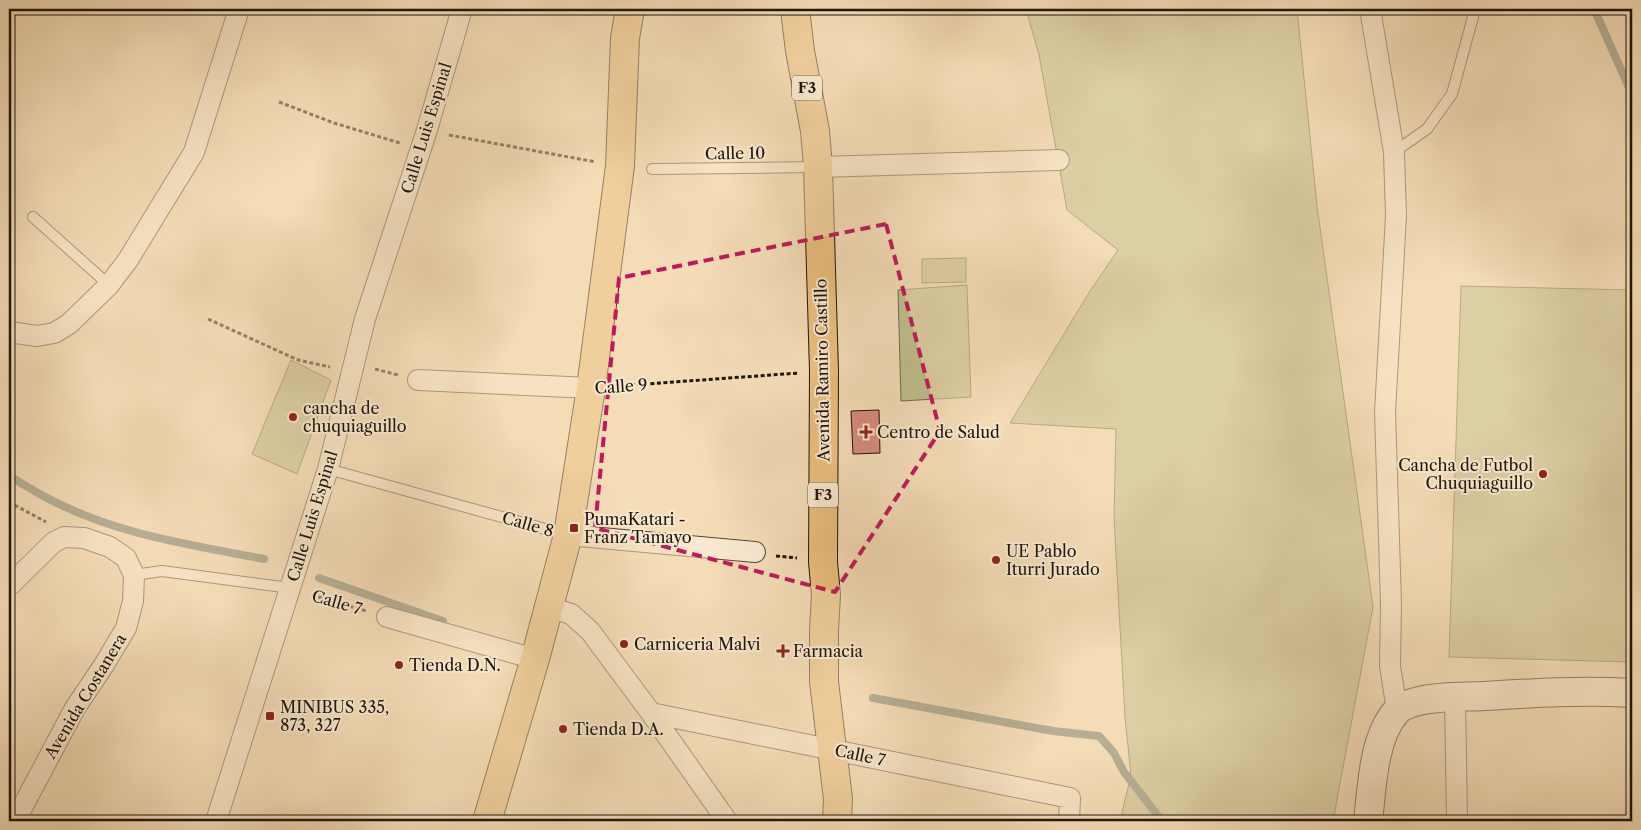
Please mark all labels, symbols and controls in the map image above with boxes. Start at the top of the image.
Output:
street label: Calle Luis Espinal [397,60,455,196]
road number: F3 [792,76,822,100]
street label: Calle 10 [705,142,765,164]
street label: Avenida Ramiro Castillo [810,278,834,463]
street label: Calle 9 [594,374,648,398]
place label: cancha de chuquiaguillo [303,398,407,436]
marker: cancha de chuquiaguillo [287,411,299,423]
place label: Centro de Salud [877,422,1000,442]
marker: Centro de Salud [859,425,873,439]
street label: Calle Luis Espinal [283,448,341,584]
place label: Cancha de Futbol Chuquiaguillo [1398,455,1533,493]
marker: Cancha de Futbol Chuquiaguillo [1537,468,1549,480]
road number: F3 [808,482,838,508]
street label: Calle 8 [500,507,556,541]
place label: PumaKatari - Franz Tamayo [584,509,692,547]
marker: PumaKatari - Franz Tamayo [568,522,580,534]
place label: UE Pablo Iturri Jurado [1006,541,1100,579]
marker: UE Pablo Iturri Jurado [990,554,1002,566]
street label: Calle 7 [310,585,365,619]
street label: Avenida Costanera [39,629,131,763]
place label: Carniceria Malvi [634,634,761,654]
marker: Carniceria Malvi [618,638,630,650]
place label: Farmacia [793,641,864,661]
marker: Farmacia [777,645,789,657]
place label: Tienda D.N. [409,655,501,675]
marker: Tienda D.N. [393,659,405,671]
place label: MINIBUS 335, 873, 327 [280,697,389,735]
marker: MINIBUS 335, 873, 327 [264,710,276,722]
place label: Tienda D.A. [573,719,664,739]
marker: Tienda D.A. [557,723,569,735]
street label: Calle 7 [833,740,887,770]

